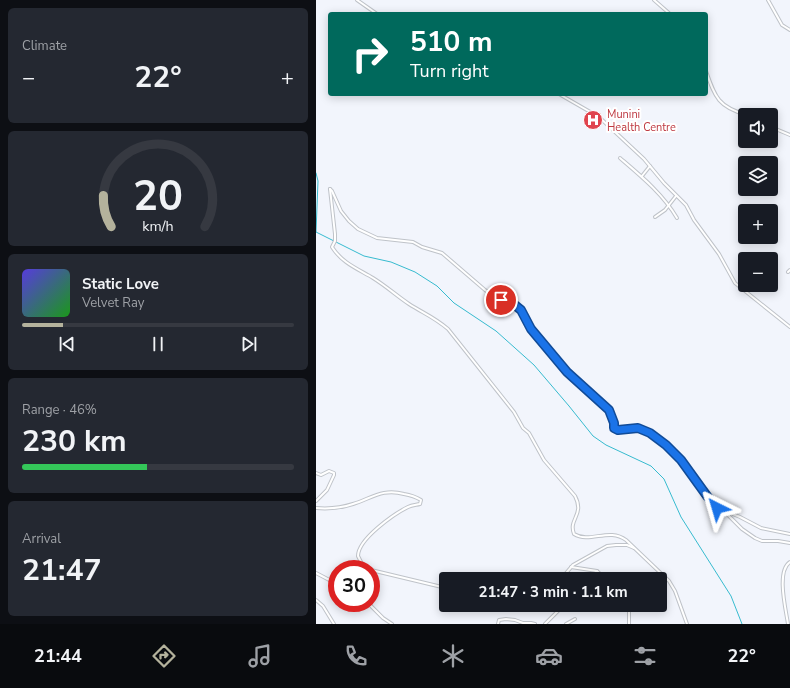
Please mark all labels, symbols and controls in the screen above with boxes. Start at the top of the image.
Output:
text: 510 m [410,23,493,61]
icon: right [344,28,396,80]
text: Climate [22,37,67,55]
text: 22° [134,57,182,98]
text: Turn right [410,59,489,83]
text: − [22,63,35,93]
text: + [281,63,294,93]
place label: Munini Health Centre [607,107,676,135]
map controls [738,108,778,292]
button: sound [738,108,778,148]
hospital icon: Munini Health Centre [582,109,604,131]
button: layers [738,156,778,196]
text: 20 [133,168,183,225]
button: + [738,204,778,244]
text: km/h [142,216,174,235]
button: − [738,252,778,292]
text: Static Love [82,274,159,294]
pin [484,283,518,317]
icon: arrive [490,289,512,311]
text: Velvet Ray [82,294,144,312]
icon: previous [56,333,78,355]
icon: pause [147,333,169,355]
icon: next [238,333,260,355]
text: Range · 46% [22,401,97,419]
text: 230 km [22,421,127,462]
position arrow [696,487,738,529]
text: Arrival [22,530,61,548]
text: 21:47 [22,550,101,591]
speed limit sign: 30 [328,560,380,612]
text: 21:47 · 3 min · 1.1 km [478,582,628,602]
icon: directions [150,642,178,670]
icon: music [246,642,274,670]
icon: phone [342,642,370,670]
icon: climate [439,642,467,670]
icon: car [535,642,563,670]
icon: filters [631,642,659,670]
text: 21:44 [34,644,82,668]
text: 22° [727,644,756,668]

